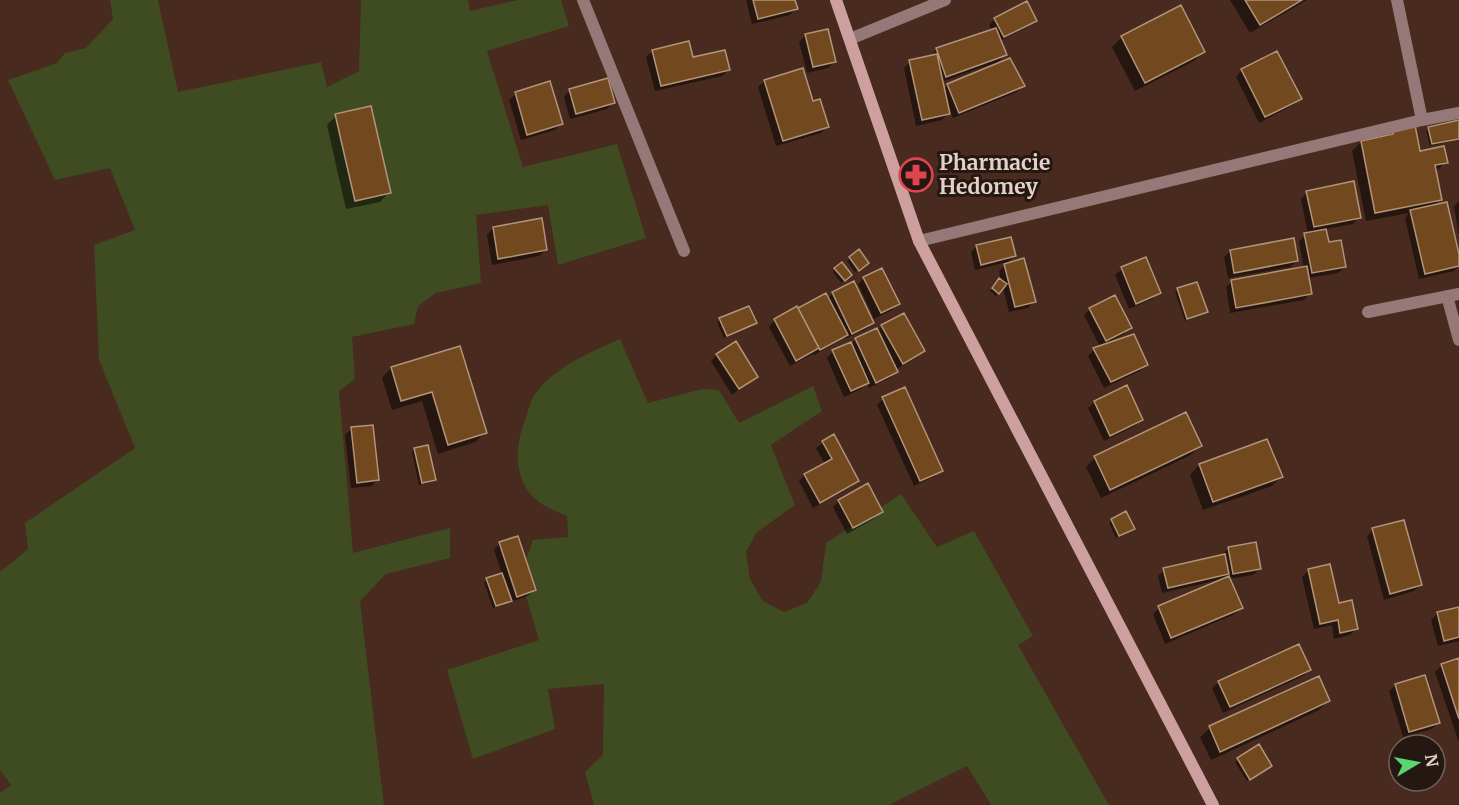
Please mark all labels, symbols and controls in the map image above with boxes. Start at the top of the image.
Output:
place label: Pharmacie Hedomey [939,149,1050,200]
pharmacy icon: Pharmacie Hedomey [898,157,934,193]
north arrow [1387,733,1447,793]
text: N [1421,752,1443,769]

